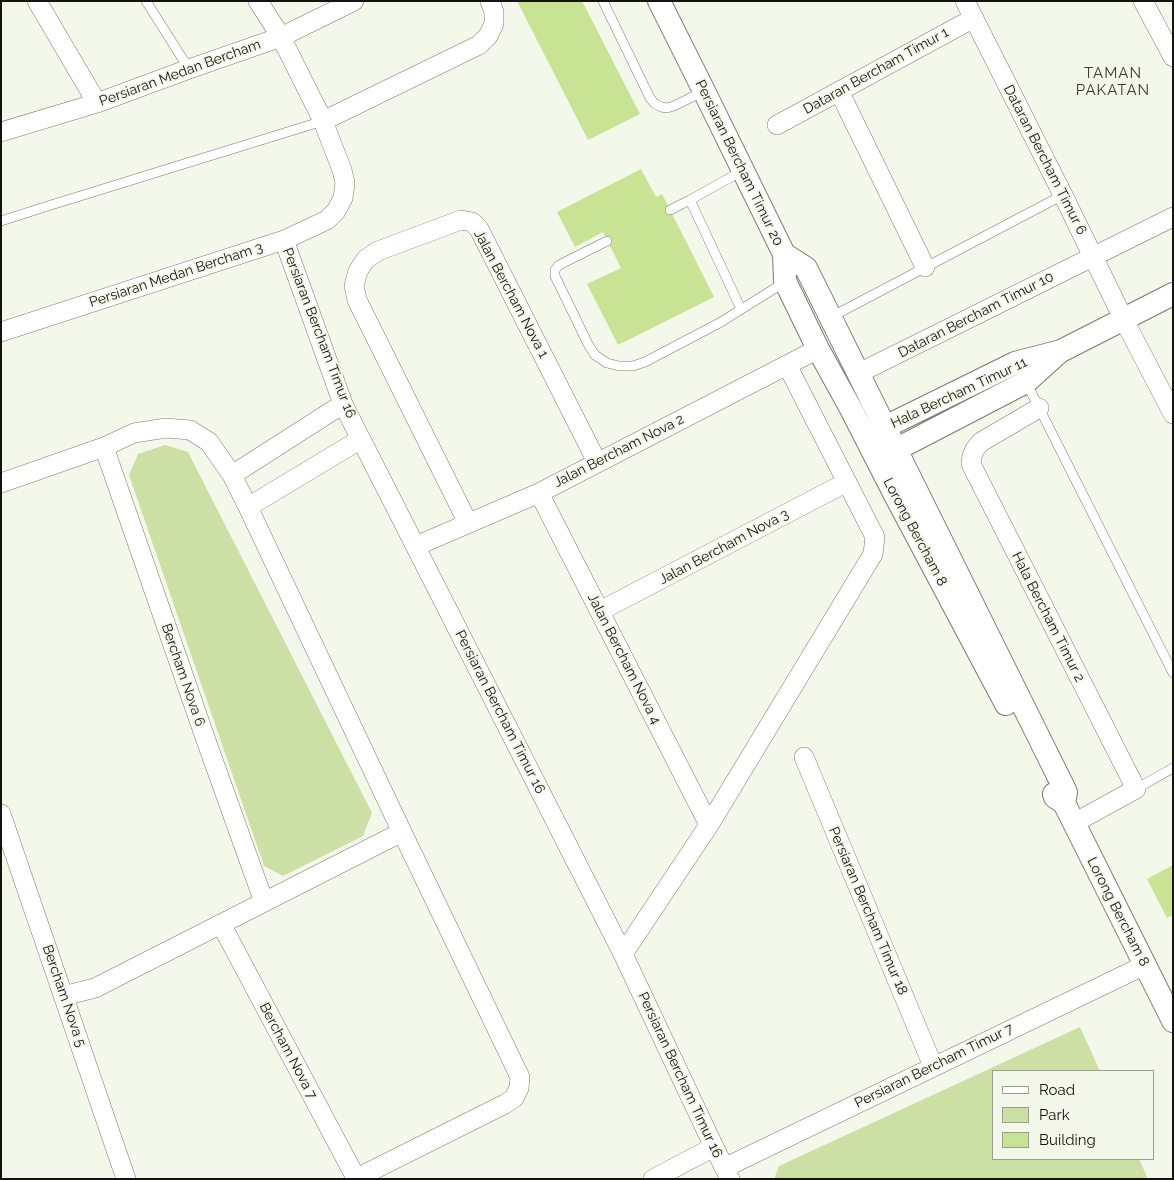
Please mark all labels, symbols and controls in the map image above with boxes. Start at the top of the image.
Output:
street label: Dataran Bercham Timur 1 [800,24,952,118]
street label: Persiaran Medan Bercham [97,36,263,110]
district label: TAMAN PAKATAN [1075,64,1151,99]
street label: Persiaran Bercham Timur 20 [691,77,787,249]
street label: Dataran Bercham Timur 6 [1000,82,1090,238]
street label: Jalan Bercham Nova 1 [470,227,552,361]
street label: Persiaran Medan Bercham 3 [87,239,265,311]
street label: Persiaran Bercham Timur 16 [279,245,359,421]
street label: Dataran Bercham Timur 10 [896,268,1056,362]
street label: Hala Bercham Timur 11 [888,354,1030,432]
street label: Jalan Bercham Nova 2 [551,411,687,491]
street label: Lorong Bercham 8 [879,475,951,589]
street label: Jalan Bercham Nova 3 [656,506,792,588]
street label: Hala Bercham Timur 2 [1008,549,1088,685]
street label: Jalan Bercham Nova 4 [584,591,664,727]
street label: Bercham Nova 6 [158,621,208,729]
street label: Persiaran Bercham Timur 16 [451,627,549,797]
street label: Persiaran Bercham Timur 18 [825,824,911,998]
street label: Lorong Bercham 8 [1083,855,1153,969]
street label: Bercham Nova 5 [39,943,89,1049]
street label: Persiaran Bercham Timur 16 [634,989,726,1161]
street label: Bercham Nova 7 [255,1000,321,1102]
street label: Persiaran Bercham Timur 7 [852,1020,1016,1112]
legend [992,1070,1154,1160]
text: Road [1039,1081,1075,1099]
text: Park [1039,1106,1070,1124]
text: Building [1039,1131,1096,1149]

